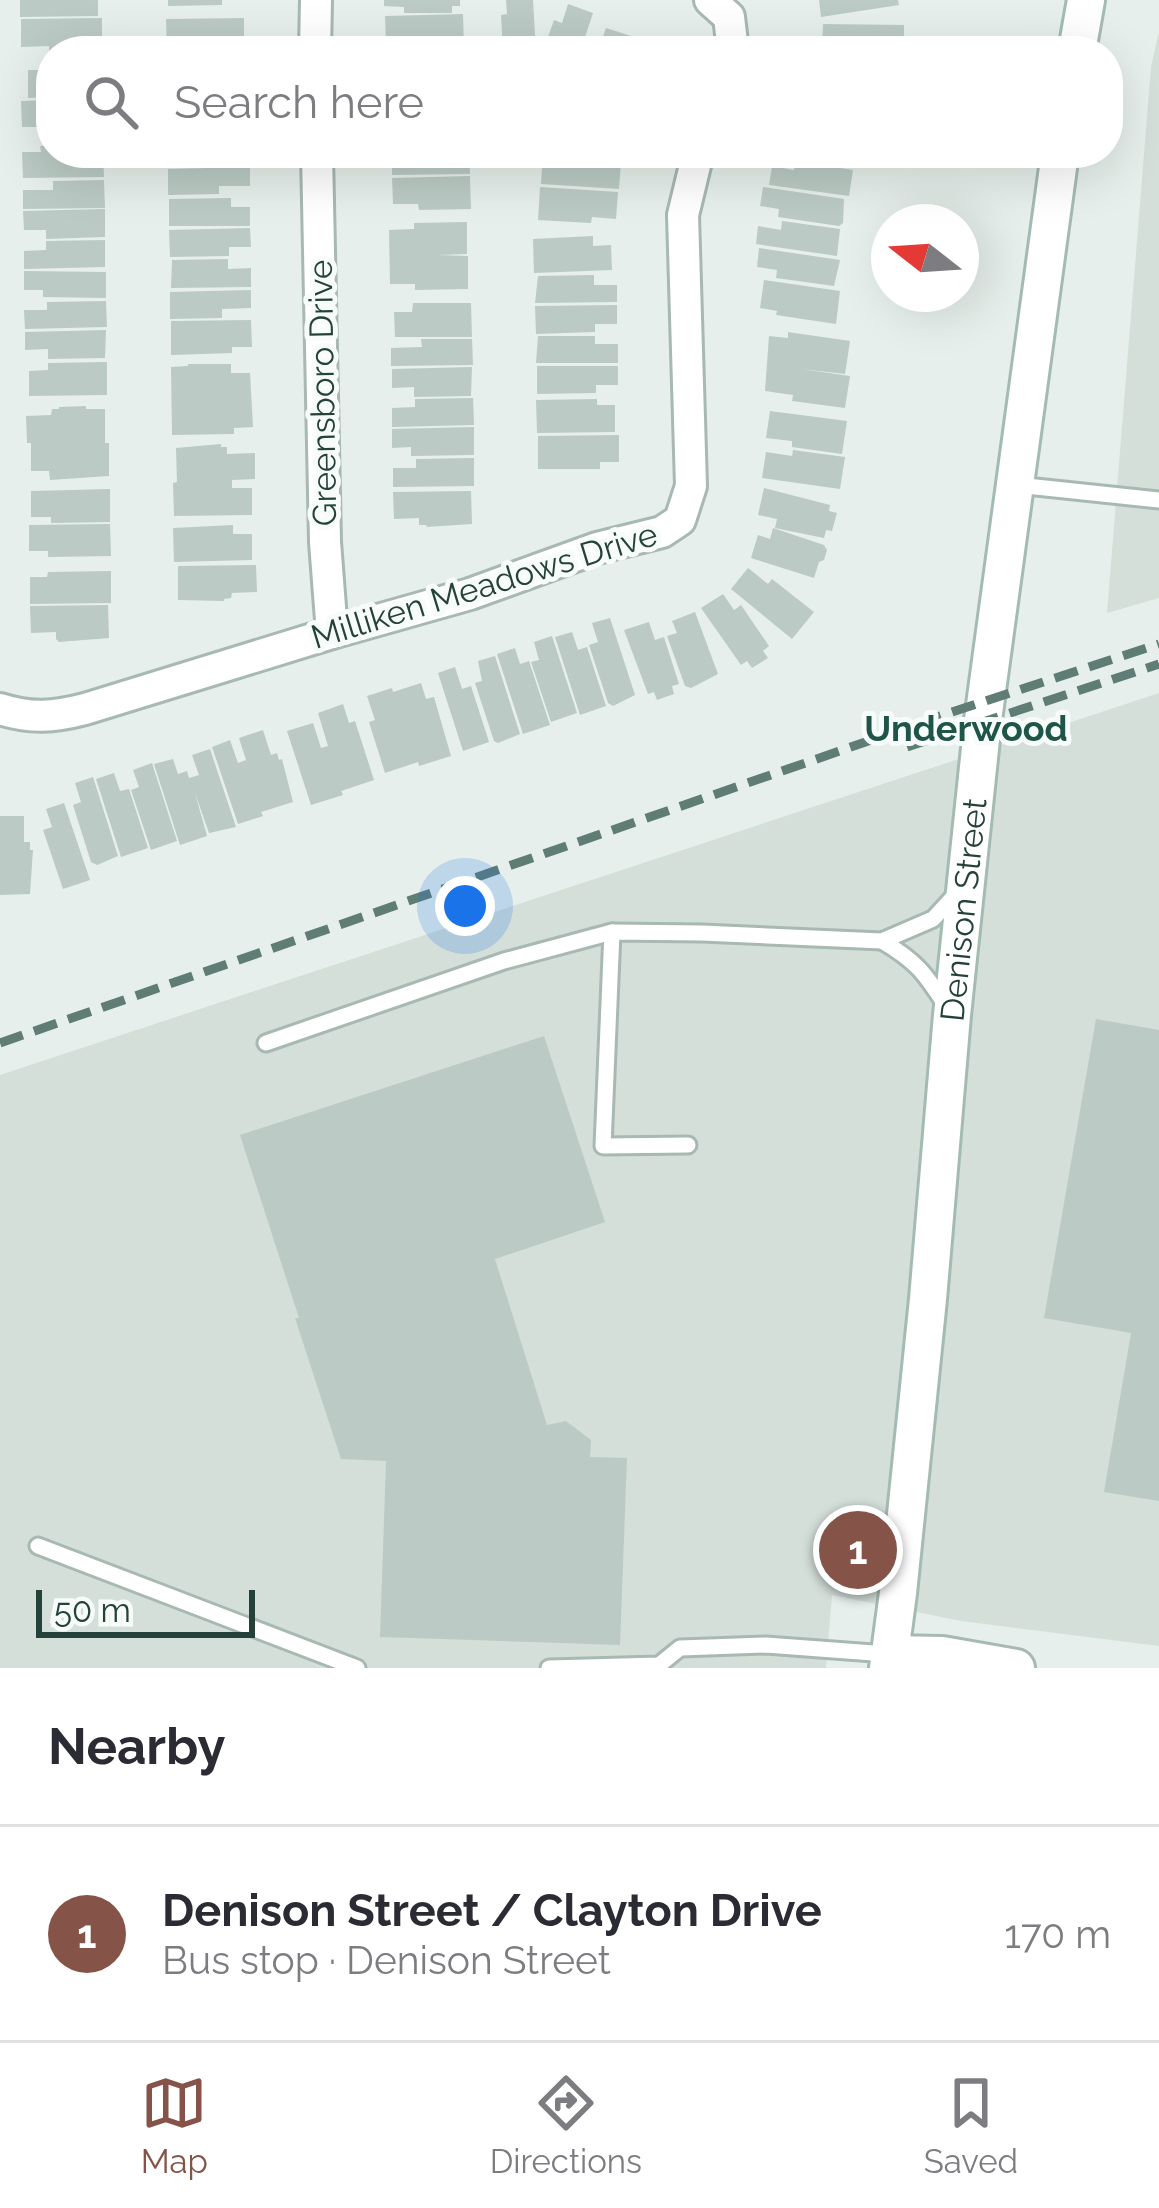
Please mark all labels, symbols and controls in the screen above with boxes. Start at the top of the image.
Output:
search box [36,36,1123,168]
icon: search [78,69,144,135]
text: Search here [174,76,424,129]
north arrow [871,204,979,312]
street label: Greensboro Drive [301,259,344,527]
street label: Milliken Meadows Drive [306,514,662,657]
district label: Underwood [864,707,1068,749]
street label: Denison Street [932,796,995,1023]
your location [435,876,495,936]
pin: 1 [819,1505,897,1595]
scale bar [36,1584,255,1637]
text: 50 m [54,1591,131,1630]
text: Nearby [48,1716,225,1776]
text: Denison Street / Clayton Drive [162,1884,822,1937]
text: 1 [77,1911,97,1957]
text: 170 m [1004,1911,1111,1957]
text: Bus stop · Denison Street [162,1937,611,1983]
tab: Map [141,2070,208,2181]
tab: Directions [490,2070,642,2181]
tab: Saved [924,2070,1018,2181]

